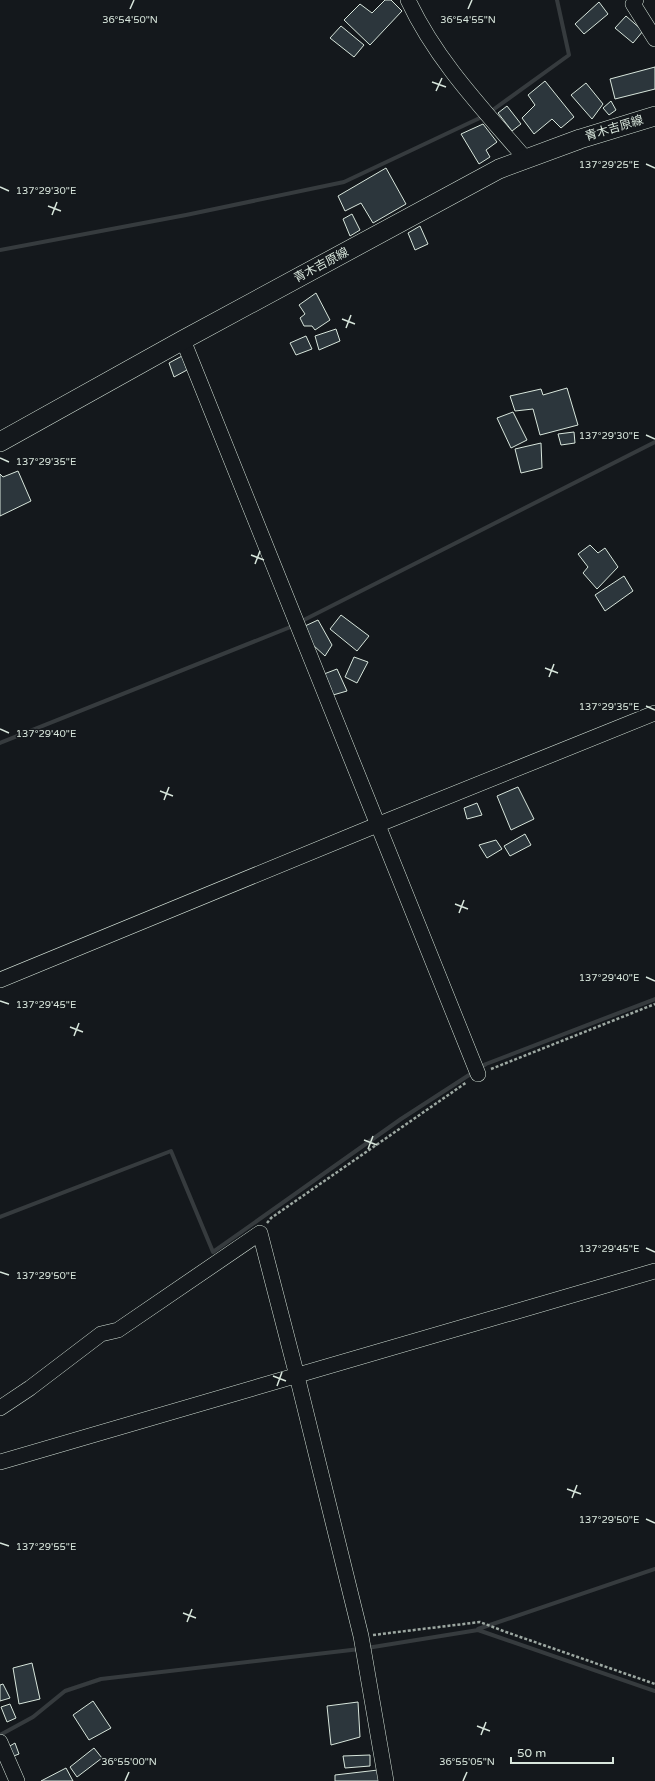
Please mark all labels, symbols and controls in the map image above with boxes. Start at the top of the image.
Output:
text: 36°54'50"N [102,14,158,26]
text: 36°54'55"N [440,14,496,26]
street label: 青木吉原線 [583,113,645,143]
text: 137°29'25"E [579,159,639,171]
text: 137°29'30"E [16,185,76,197]
street label: 青木吉原線 [291,245,351,285]
text: 137°29'30"E [579,430,639,442]
text: 137°29'35"E [16,456,76,468]
text: 137°29'35"E [579,701,639,713]
text: 137°29'40"E [16,728,76,740]
text: 137°29'40"E [579,972,639,984]
text: 137°29'45"E [16,999,76,1011]
text: 137°29'45"E [579,1243,639,1255]
text: 137°29'50"E [16,1270,76,1282]
text: 137°29'50"E [579,1514,639,1526]
text: 137°29'55"E [16,1541,76,1553]
scale bar [511,1739,613,1765]
text: 50 m [517,1746,546,1760]
text: 36°55'00"N [101,1756,157,1768]
text: 36°55'05"N [439,1756,495,1768]

